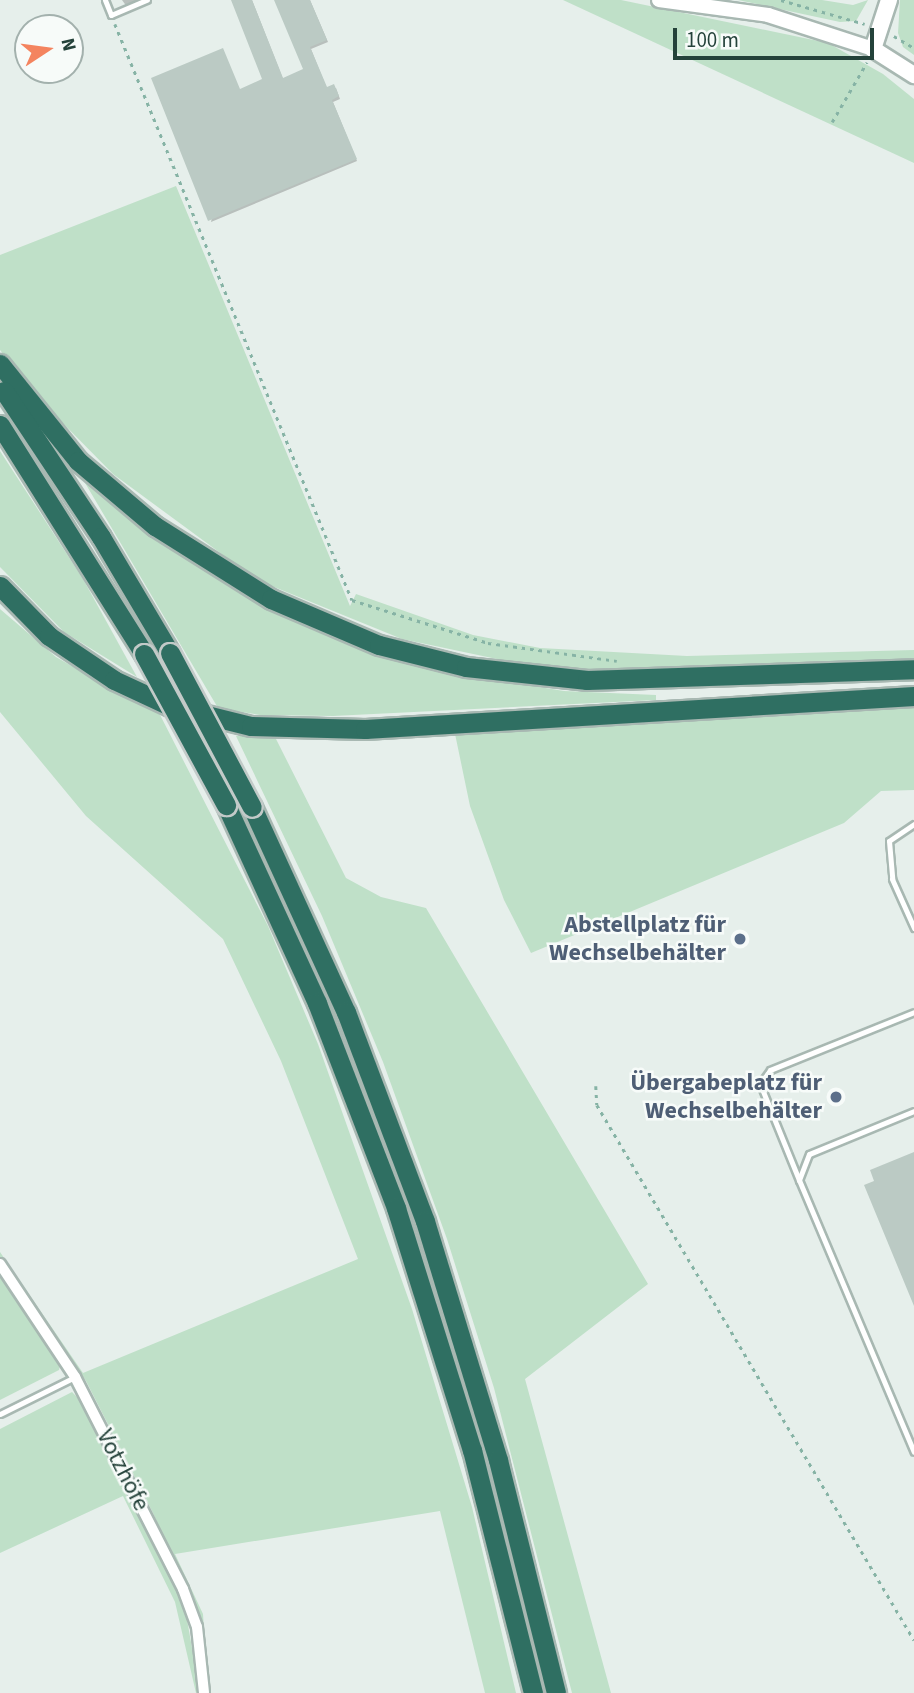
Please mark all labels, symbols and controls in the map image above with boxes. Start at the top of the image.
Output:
north arrow [14,14,84,84]
scale bar [676,14,877,58]
text: 100 m [686,25,739,55]
text: N [53,35,83,54]
place label: Abstellplatz für Wechselbehälter [549,911,726,967]
marker: Abstellplatz für Wechselbehälter [732,931,748,947]
place label: Übergabeplatz für Wechselbehälter [630,1069,822,1125]
marker: Übergabeplatz für Wechselbehälter [828,1089,844,1105]
street label: Votzhöfe [90,1424,156,1516]

